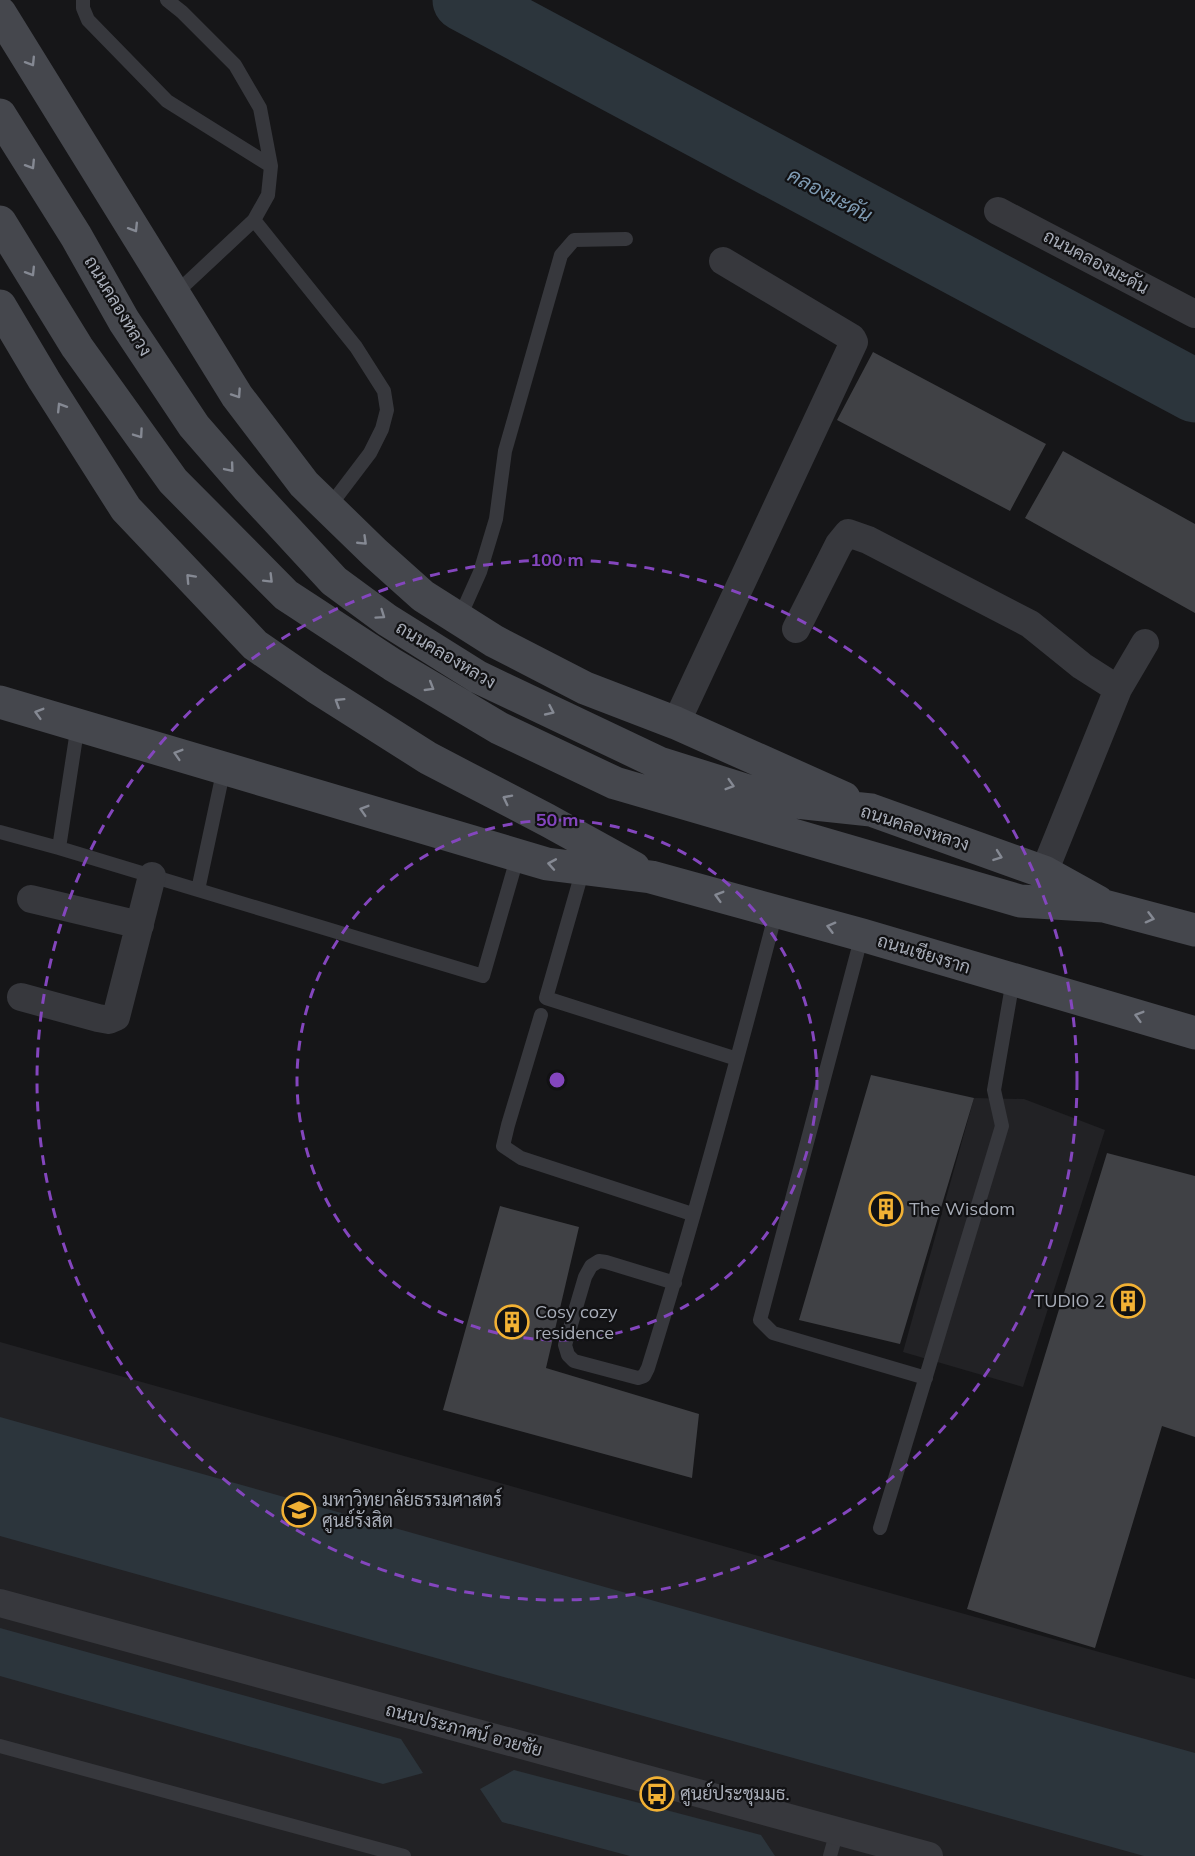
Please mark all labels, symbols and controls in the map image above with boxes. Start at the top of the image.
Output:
one-way arrow [23,56,34,67]
one-way arrow [24,159,36,169]
water label: คลองมะดัน [784,162,877,227]
one-way arrow [126,222,138,232]
street label: ถนนคลองมะดัน [1040,224,1153,299]
street label: ถนนคลองหลวง [80,252,157,360]
one-way arrow [23,266,35,276]
one-way arrow [230,387,241,398]
one-way arrow [57,403,68,414]
one-way arrow [132,428,143,439]
one-way arrow [223,461,234,472]
one-way arrow [356,534,367,545]
text: 100 m [530,548,584,571]
one-way arrow [262,572,273,582]
one-way arrow [186,574,197,584]
one-way arrow [374,608,385,619]
street label: ถนนคลองหลวง [392,616,500,693]
one-way arrow [424,680,434,692]
one-way arrow [335,697,345,709]
one-way arrow [544,704,555,716]
one-way arrow [34,708,45,720]
one-way arrow [173,749,184,761]
one-way arrow [724,778,735,790]
one-way arrow [503,795,514,806]
street label: ถนนคลองหลวง [858,799,972,856]
one-way arrow [360,805,370,817]
text: 50 m [536,808,578,831]
one-way arrow [993,849,1003,862]
one-way arrow [547,858,557,871]
one-way arrow [714,891,725,903]
one-way arrow [1144,911,1155,923]
one-way arrow [826,921,836,934]
street label: ถนนเชียงราก [875,928,974,979]
one-way arrow [1134,1011,1145,1023]
centre of rings [547,1070,567,1090]
building icon: The Wisdom [868,1191,904,1227]
place label: The Wisdom [909,1197,1015,1220]
building icon: TUDIO 2 [1110,1283,1146,1319]
place label: TUDIO 2 [1033,1289,1105,1312]
place label: Cosy cozy residence [535,1300,618,1344]
building icon: Cosy cozy residence [494,1304,530,1340]
place label: มหาวิทยาลัยธรรมศาสตร์ ศูนย์รังสิต [322,1487,502,1534]
school or university icon: มหาวิทยาลัยธรรมศาสตร์ ศูนย์รังสิต [281,1492,317,1528]
street label: ถนนประภาศน์ อวยชัย [383,1697,545,1762]
bus stop icon: ศูนย์ประชุมมธ. [639,1776,675,1812]
place label: ศูนย์ประชุมมธ. [680,1781,790,1807]

